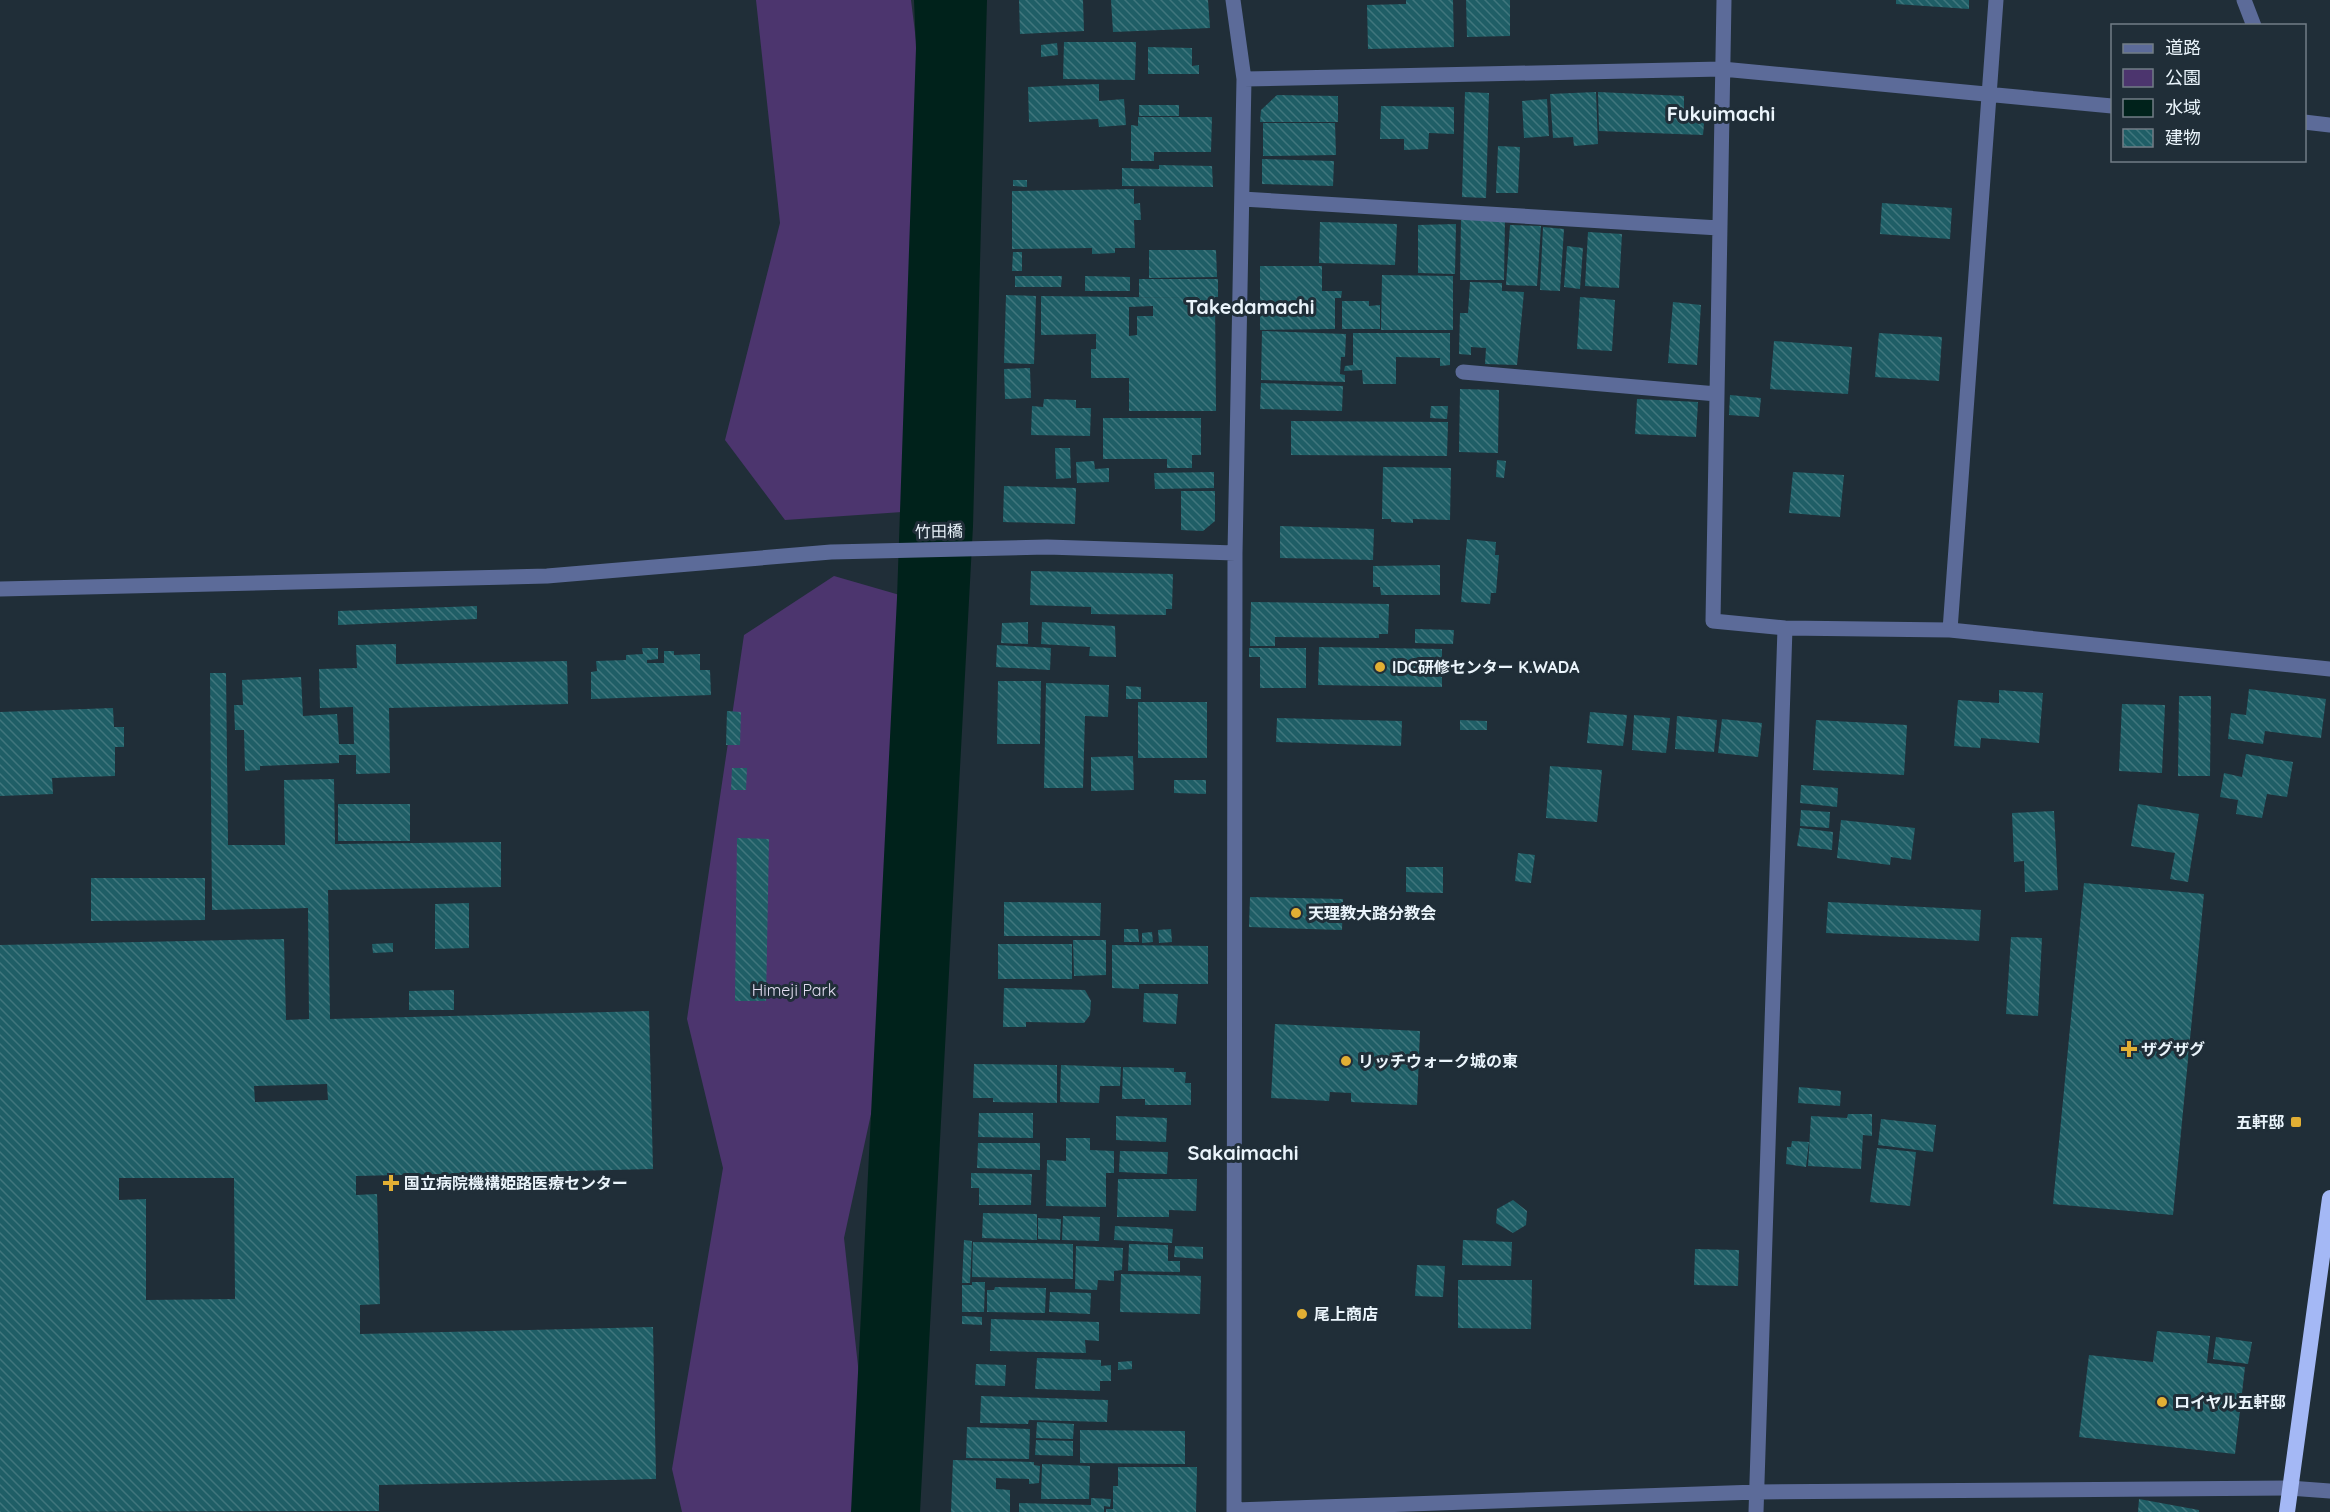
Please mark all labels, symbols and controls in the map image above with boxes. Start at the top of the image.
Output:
legend [2111,24,2306,162]
text: 道路 [2165,36,2201,59]
text: 公園 [2165,66,2201,89]
text: 水域 [2165,96,2201,119]
district label: Fukuimachi [1667,101,1775,126]
text: 建物 [2165,126,2201,149]
district label: Takedamachi [1186,294,1314,319]
street label: 竹田橋 [915,521,963,541]
place label: IDC研修センター K.WADA [1392,657,1580,677]
marker: IDC研修センター K.WADA [1373,660,1387,674]
place label: 天理教大路分教会 [1308,903,1436,923]
marker: 天理教大路分教会 [1289,906,1303,920]
park label: Himeji Park [752,980,836,1000]
place label: ザグザグ [2141,1039,2205,1059]
marker: ザグザグ [2122,1042,2136,1056]
place label: リッチウォーク城の東 [1358,1051,1518,1071]
marker: リッチウォーク城の東 [1339,1054,1353,1068]
place label: 五軒邸 [2236,1112,2284,1132]
marker: 五軒邸 [2289,1115,2303,1129]
district label: Sakaimachi [1188,1140,1298,1165]
place label: 国立病院機構姫路医療センター [404,1173,628,1193]
marker: 国立病院機構姫路医療センター [382,1174,400,1192]
place label: 尾上商店 [1314,1304,1378,1324]
marker: 尾上商店 [1295,1307,1309,1321]
place label: ロイヤル五軒邸 [2174,1392,2286,1412]
marker: ロイヤル五軒邸 [2155,1395,2169,1409]

